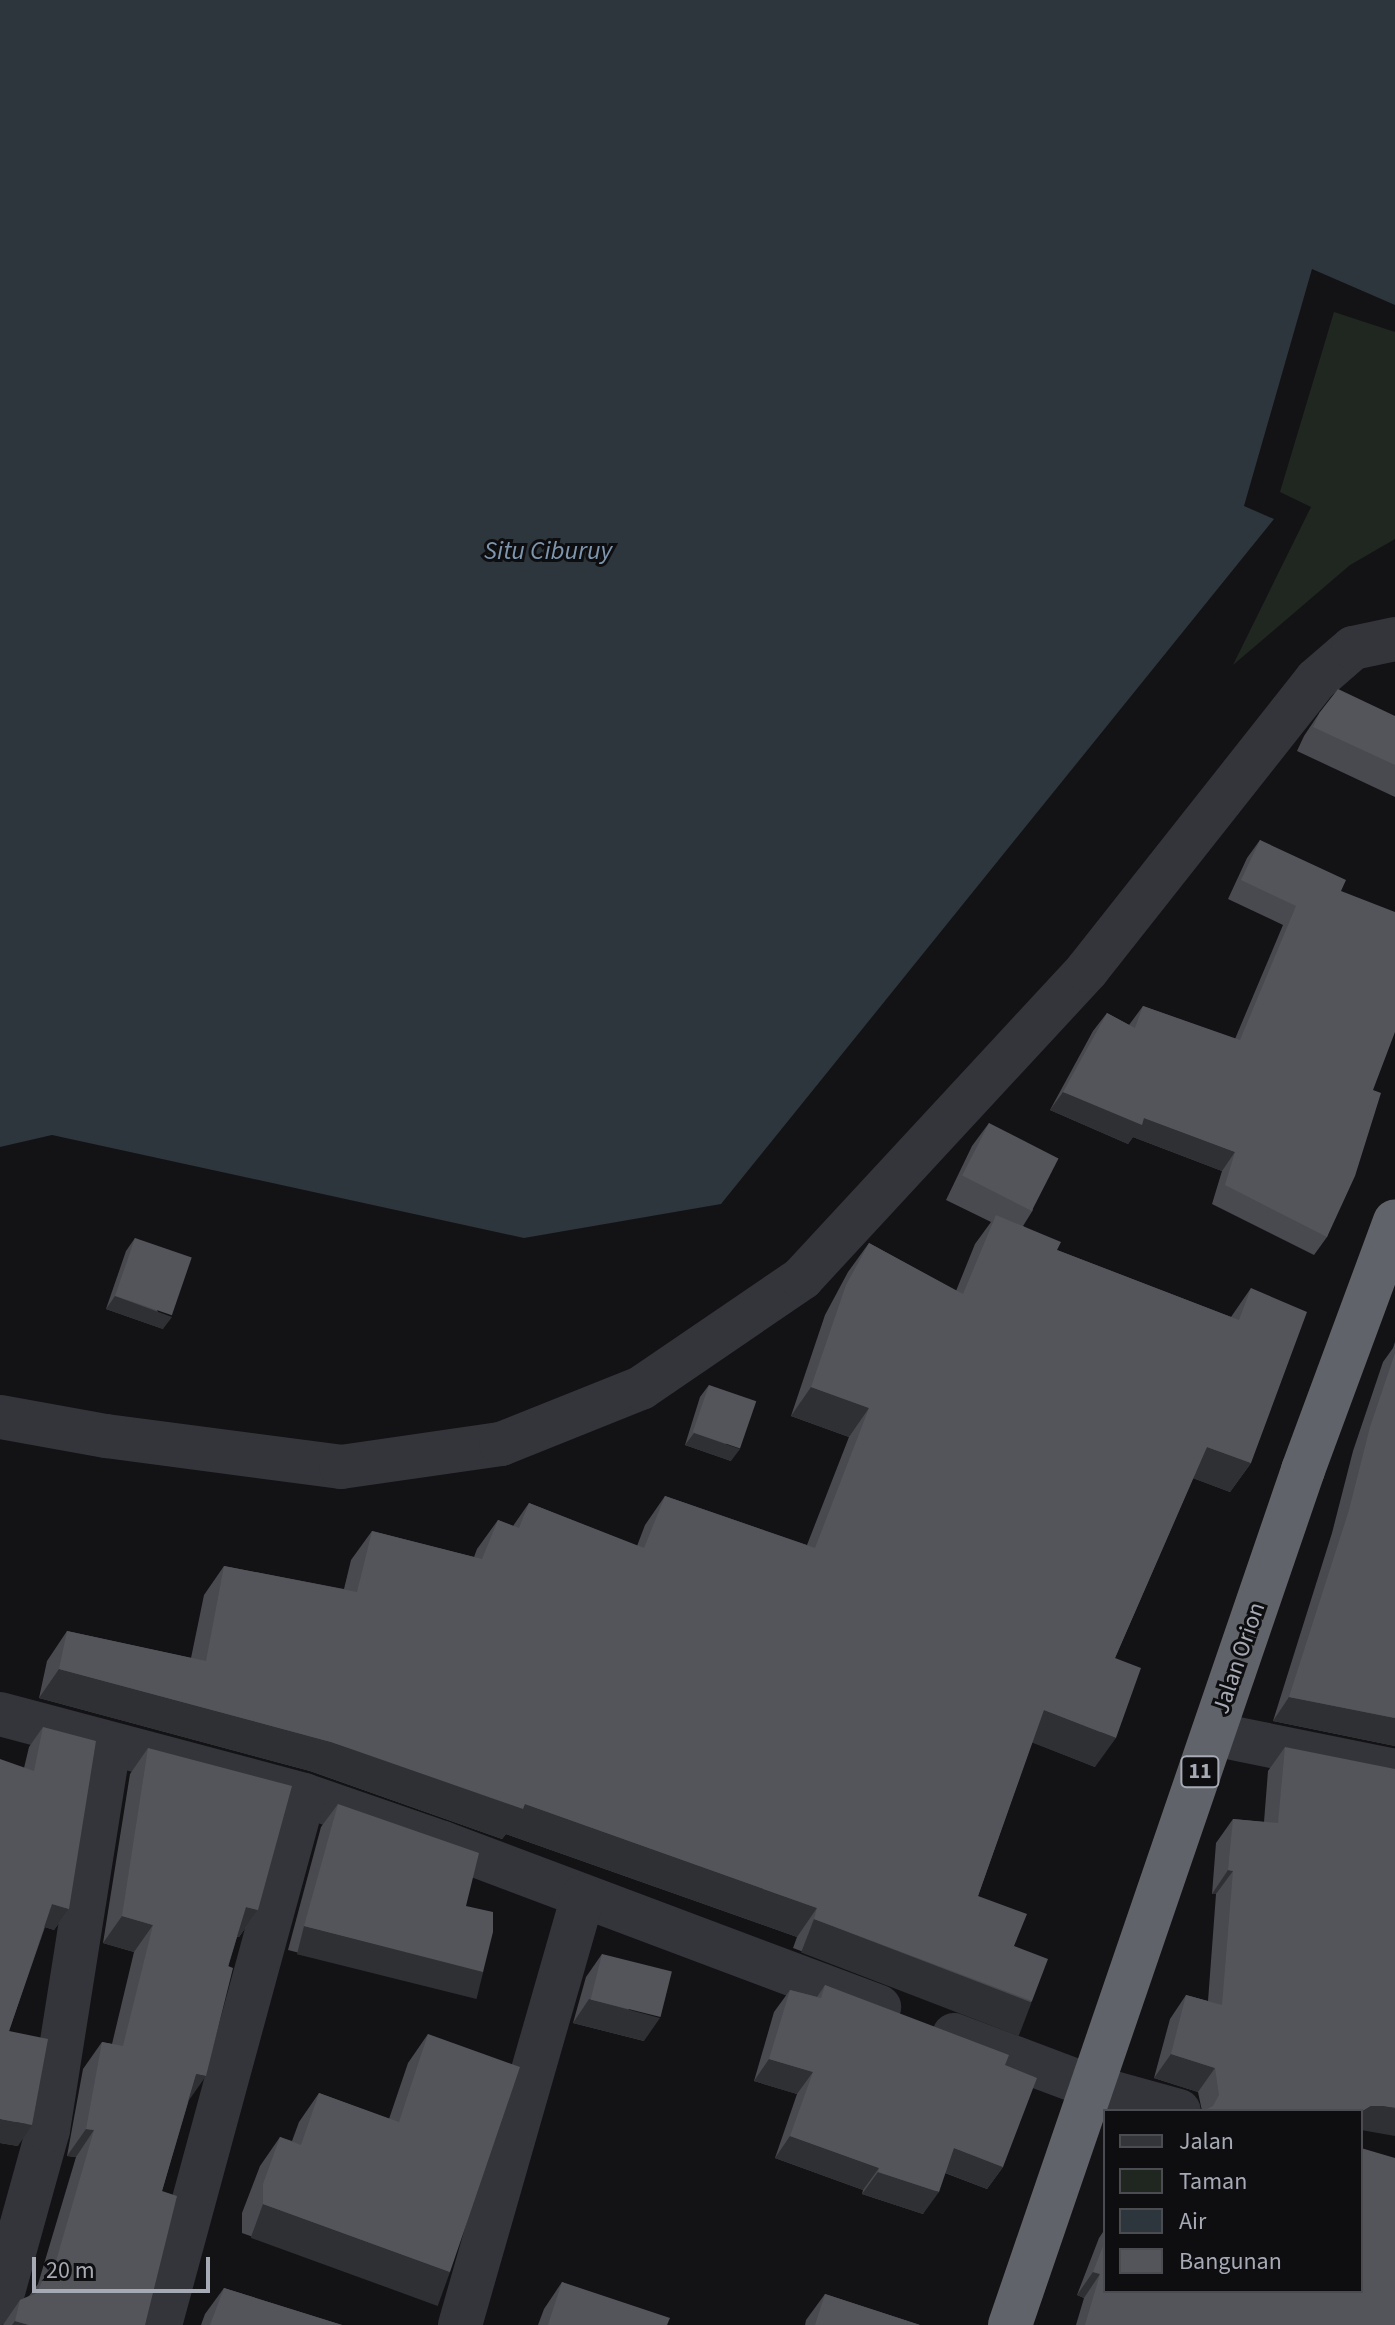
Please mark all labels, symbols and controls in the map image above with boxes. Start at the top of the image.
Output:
water label: Situ Ciburuy [484,535,612,567]
street label: Jalan Orion [1206,1598,1272,1718]
road number: 11 [1180,1754,1220,1790]
legend [1103,2109,1363,2293]
text: Jalan [1179,2124,1234,2159]
text: Taman [1179,2164,1247,2199]
text: Air [1179,2204,1206,2239]
scale bar [36,2241,214,2291]
text: Bangunan [1179,2244,1282,2279]
text: 20 m [46,2253,95,2288]

